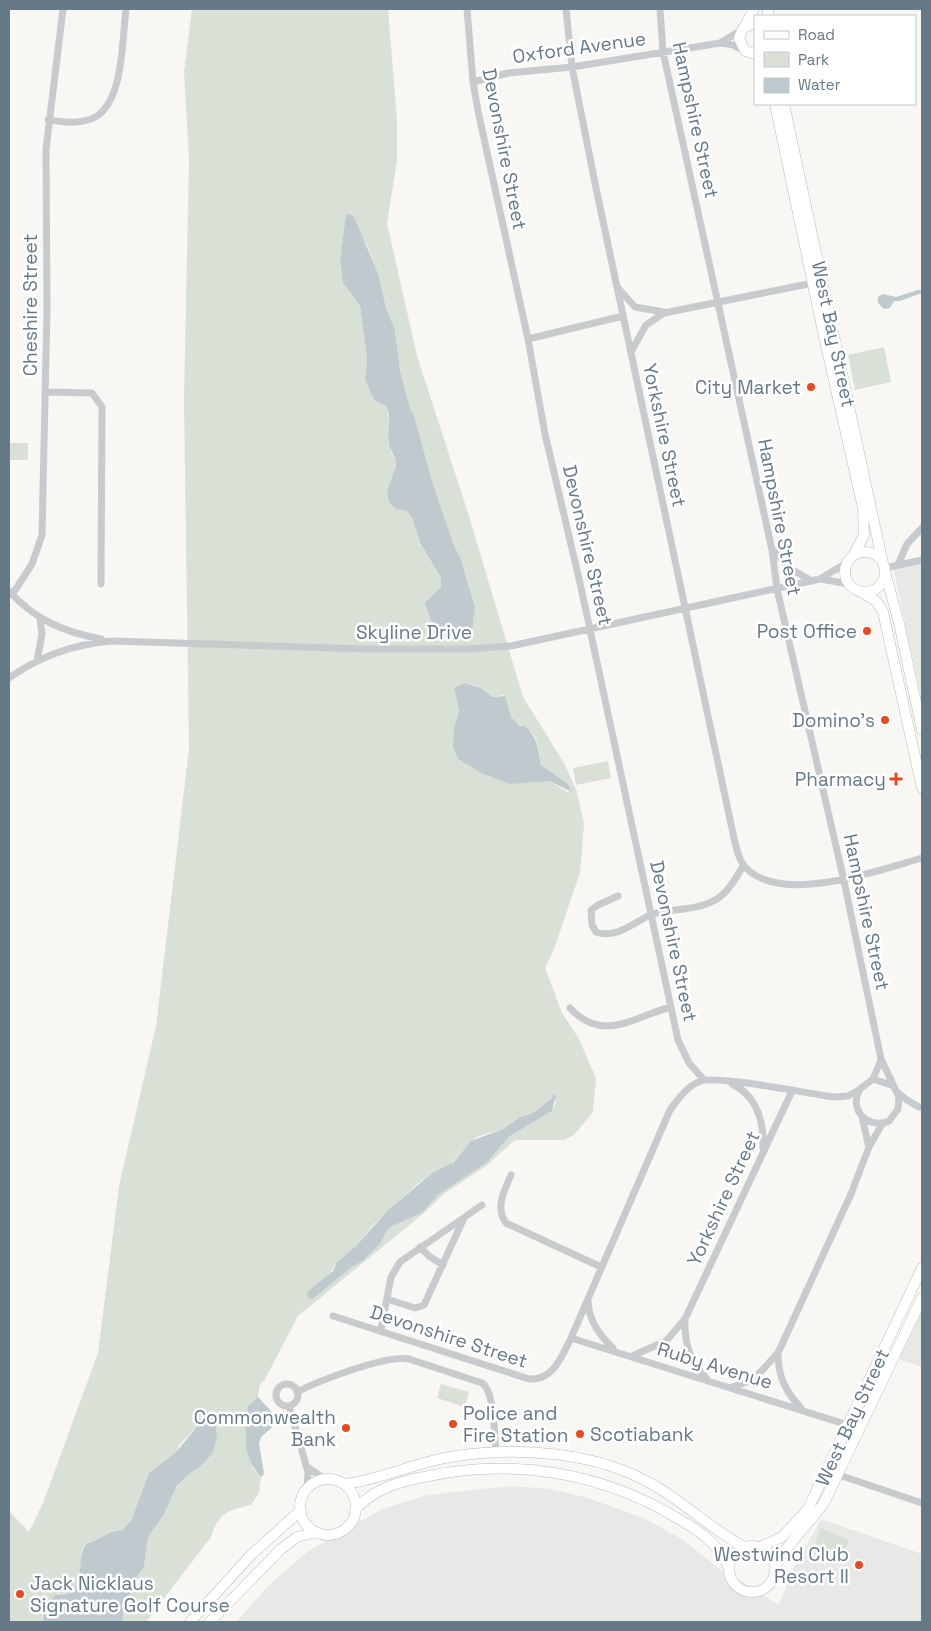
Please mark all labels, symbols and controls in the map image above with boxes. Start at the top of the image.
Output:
legend [754,15,916,105]
text: Road [798,25,835,44]
street label: Oxford Avenue [511,26,647,69]
street label: Hampshire Street [667,40,724,201]
text: Park [798,50,829,69]
street label: Devonshire Street [477,66,532,232]
text: Water [798,75,841,94]
street label: Cheshire Street [18,234,43,376]
street label: West Bay Street [806,259,861,410]
street label: Yorkshire Street [637,361,692,509]
place label: City Market [695,375,801,400]
marker: City Market [805,381,817,393]
street label: Hampshire Street [752,437,807,598]
street label: Devonshire Street [557,462,618,628]
place label: Post Office [757,619,857,644]
street label: Skyline Drive [356,620,472,645]
marker: Post Office [861,625,873,637]
place label: Domino's [792,708,875,733]
marker: Domino's [879,714,891,726]
place label: Pharmacy [795,767,886,792]
marker: Pharmacy [890,773,902,785]
street label: Hampshire Street [838,832,895,993]
street label: Devonshire Street [644,858,703,1024]
street label: Yorkshire Street [681,1127,766,1270]
street label: Devonshire Street [367,1299,531,1374]
street label: Ruby Avenue [654,1336,776,1395]
street label: West Bay Street [810,1344,895,1490]
place label: Police and Fire Station [463,1401,568,1448]
place label: Commonwealth Bank [194,1405,336,1452]
marker: Police and Fire Station [447,1418,459,1430]
marker: Commonwealth Bank [340,1422,352,1434]
place label: Scotiabank [590,1422,694,1447]
marker: Scotiabank [574,1428,586,1440]
place label: Westwind Club Resort II [713,1542,849,1589]
marker: Westwind Club Resort II [853,1559,865,1571]
place label: Jack Nicklaus Signature Golf Course [30,1571,230,1618]
marker: Jack Nicklaus Signature Golf Course [14,1588,26,1600]

